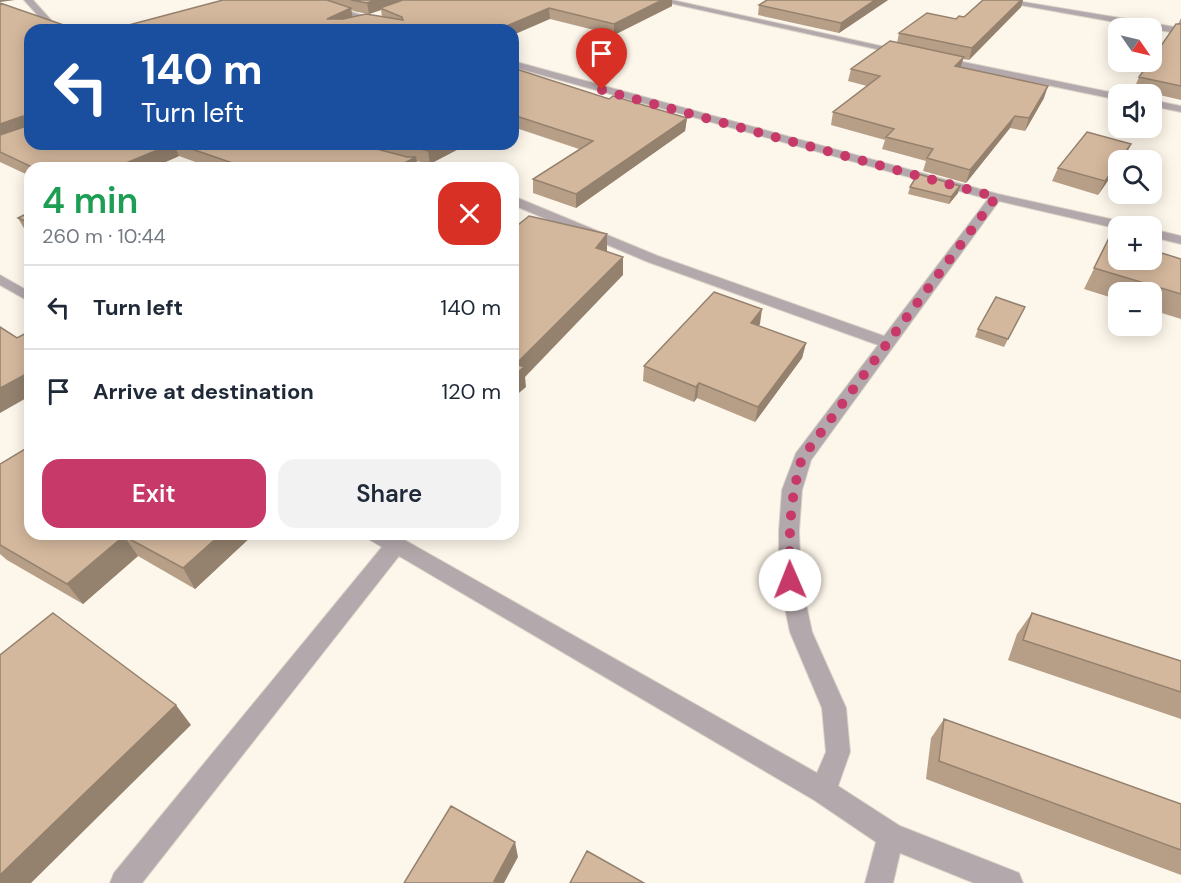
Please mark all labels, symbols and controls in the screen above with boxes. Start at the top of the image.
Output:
north arrow [1108,18,1162,72]
map controls [1108,18,1162,336]
pin [576,28,627,90]
icon: arrive [585,37,618,70]
text: 140 m [141,42,263,97]
icon: left [42,48,120,126]
button: sound [1108,84,1162,138]
text: Turn left [141,95,244,130]
button: search [1108,150,1162,204]
text: 4 min [42,177,138,224]
button: close [438,182,501,245]
button: + [1108,216,1162,270]
text: 260 m · 10:44 [42,223,166,249]
button: − [1108,282,1162,336]
icon: left [42,291,75,324]
text: Turn left [93,293,183,322]
text: 140 m [440,293,501,322]
icon: arrive [42,375,75,408]
text: Arrive at destination [93,377,314,406]
text: 120 m [441,377,501,406]
button: Exit [42,459,266,528]
button: Share [278,459,501,528]
position arrow [758,548,822,612]

